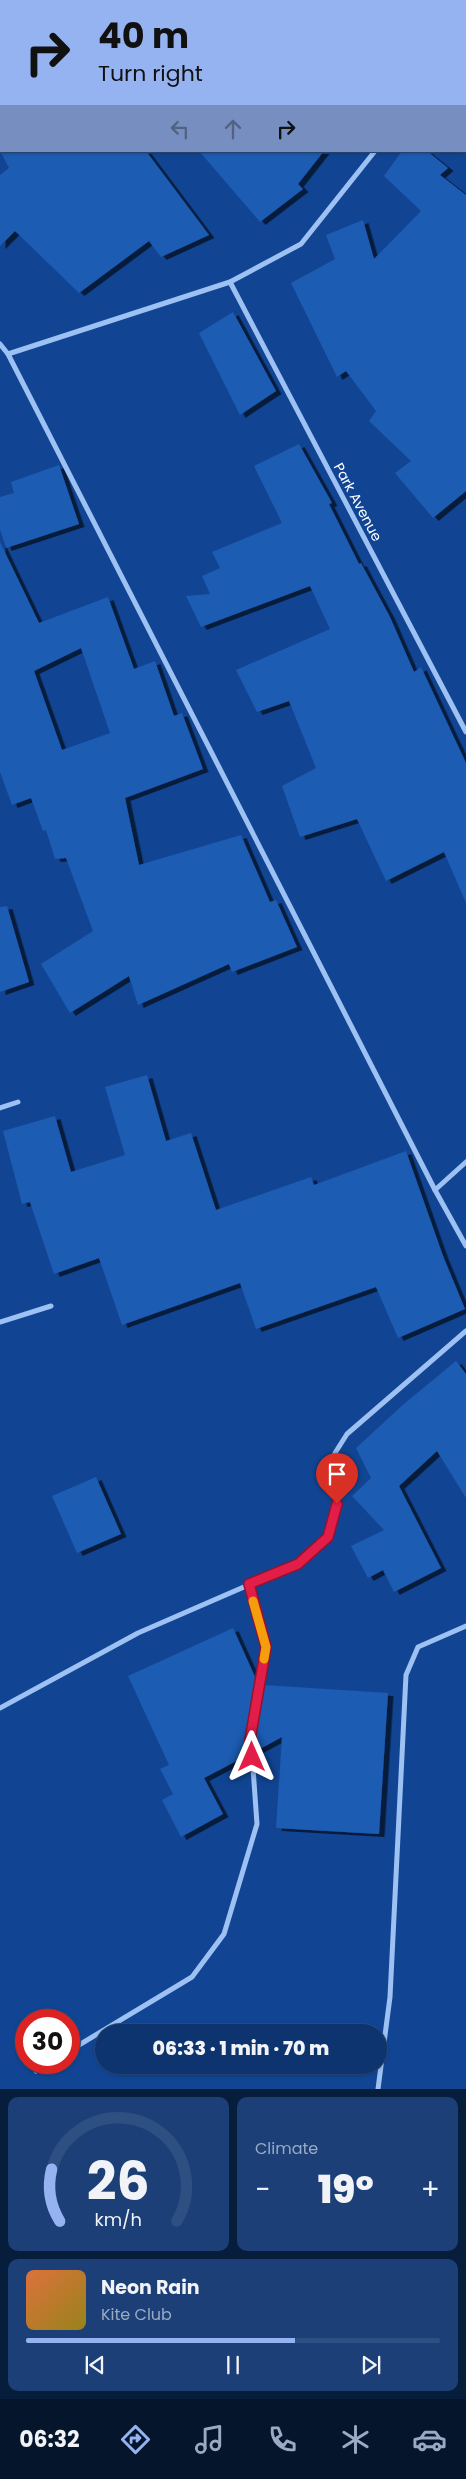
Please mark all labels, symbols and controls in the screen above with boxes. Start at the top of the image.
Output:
text: 40 m [98,11,189,60]
icon: right [15,20,80,85]
text: Turn right [98,58,203,89]
icon: left [166,115,194,143]
icon: ahead [219,115,247,143]
icon: right [272,115,300,143]
street label: Park Avenue [329,459,387,545]
pin [316,1453,358,1504]
icon: arrive [323,1460,351,1488]
position arrow [225,1730,277,1782]
speed limit sign: 30 [15,2009,80,2074]
text: 06:33 · 1 min · 70 m [153,2035,329,2062]
text: Climate [255,2137,318,2160]
text: 26 [87,2145,150,2218]
text: 19° [318,2163,374,2216]
text: − [255,2170,270,2209]
text: + [421,2170,440,2209]
text: km/h [95,2207,142,2232]
text: Neon Rain [101,2274,200,2301]
text: Kite Club [101,2303,172,2326]
icon: previous [81,2351,109,2379]
icon: pause [219,2351,247,2379]
icon: next [357,2351,385,2379]
icon: directions [118,2422,153,2457]
icon: music [192,2422,227,2457]
icon: phone [265,2422,300,2457]
icon: climate [338,2422,373,2457]
icon: car [412,2422,447,2457]
text: 06:32 [19,2424,80,2455]

